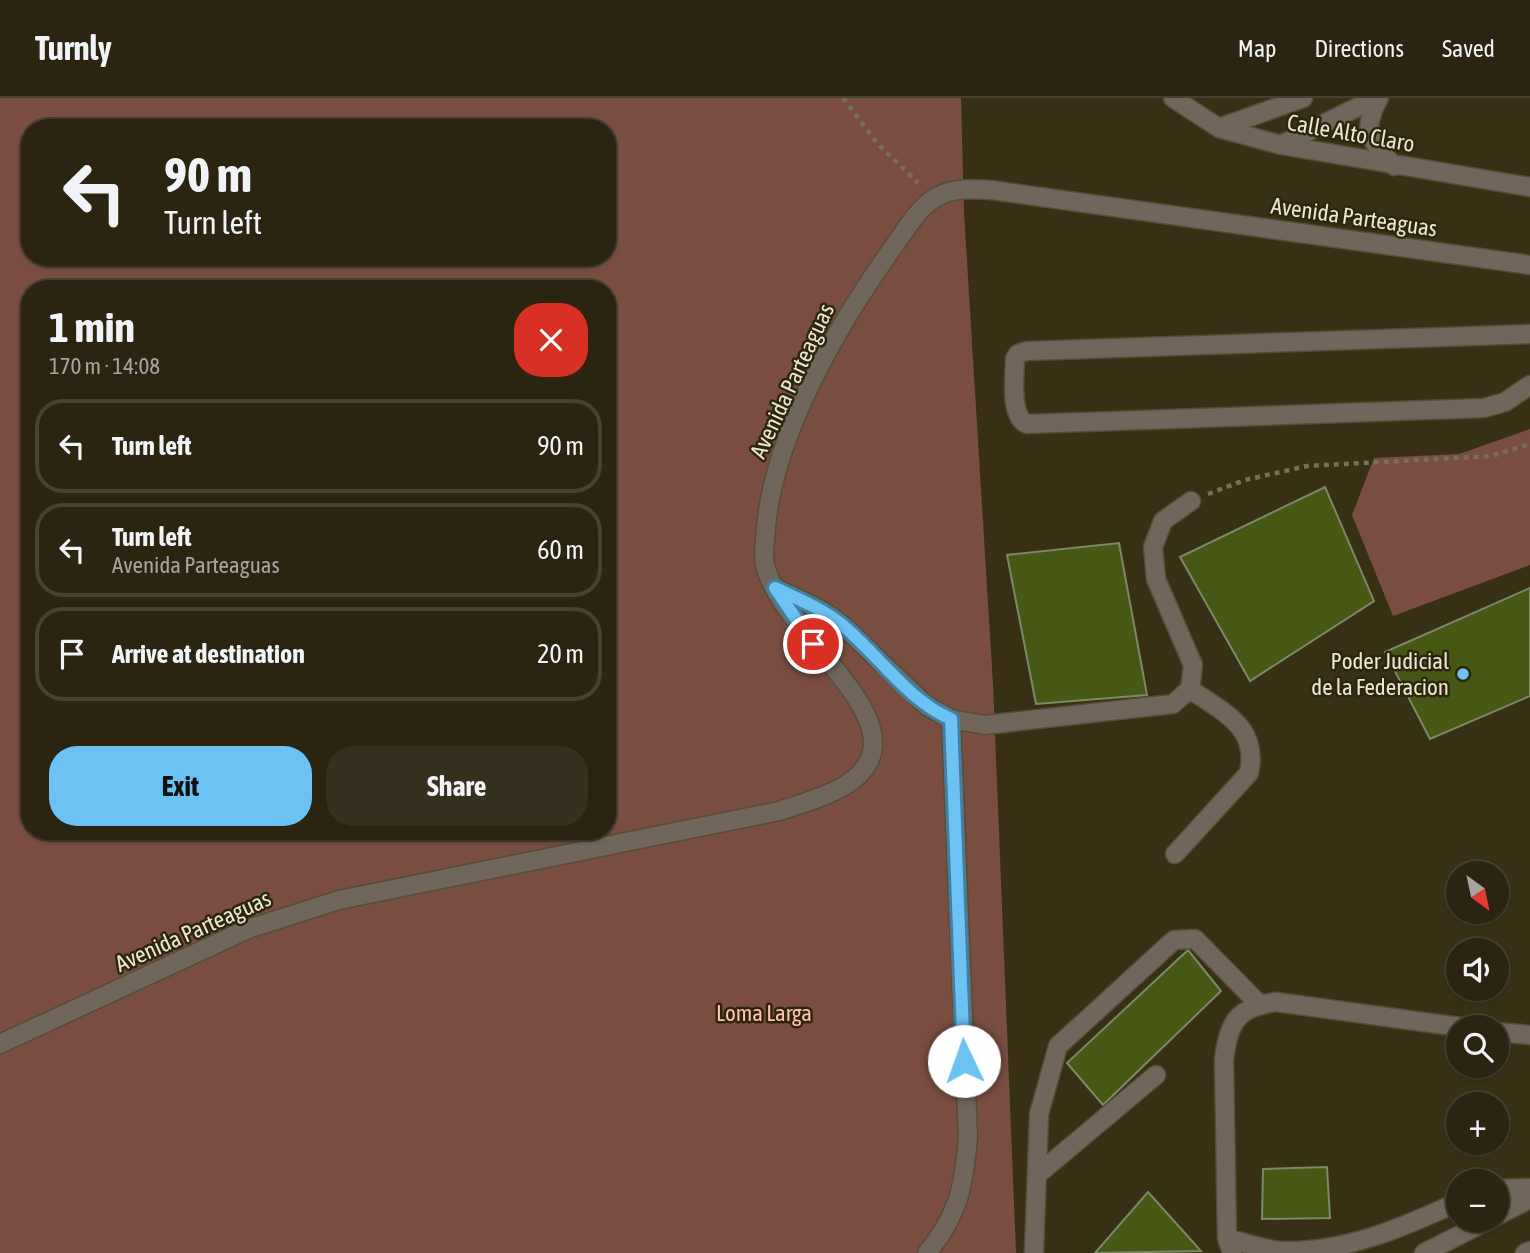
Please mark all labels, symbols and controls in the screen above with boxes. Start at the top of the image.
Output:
text: Turnly [35,29,112,67]
text: Map [1238,35,1276,62]
text: Directions [1314,35,1404,62]
text: Saved [1442,35,1495,62]
street label: Calle Alto Claro [1285,109,1417,157]
text: 90 m [164,146,252,202]
icon: left [49,147,140,238]
street label: Avenida Parteaguas [1269,192,1439,242]
text: Turn left [164,204,262,241]
street label: Avenida Parteaguas [745,300,839,462]
text: 1 min [49,303,135,351]
button: close [514,303,588,377]
text: 170 m · 14:08 [49,353,160,379]
icon: left [53,427,91,465]
text: Turn left [112,431,192,461]
text: 90 m [537,431,584,461]
text: Turn left [112,522,192,552]
icon: left [53,531,91,569]
text: 60 m [537,535,584,565]
text: Avenida Parteaguas [112,552,280,578]
pin [783,614,843,674]
icon: arrive [794,625,832,663]
icon: arrive [53,635,91,673]
text: Arrive at destination [112,639,305,669]
text: 20 m [537,639,584,669]
place label: Poder Judicial de la Federacion [1311,648,1449,700]
marker: Poder Judicial de la Federacion [1455,666,1471,682]
button: Exit [49,746,312,826]
button: Share [326,746,588,826]
north arrow [1446,861,1508,924]
map controls [1446,861,1509,1232]
street label: Avenida Parteaguas [111,885,275,977]
button: sound [1446,938,1509,1001]
park label: Loma Larga [716,1000,812,1026]
button: search [1446,1015,1509,1078]
position arrow [927,1024,1001,1098]
button: + [1446,1092,1509,1155]
button: − [1446,1169,1509,1232]

